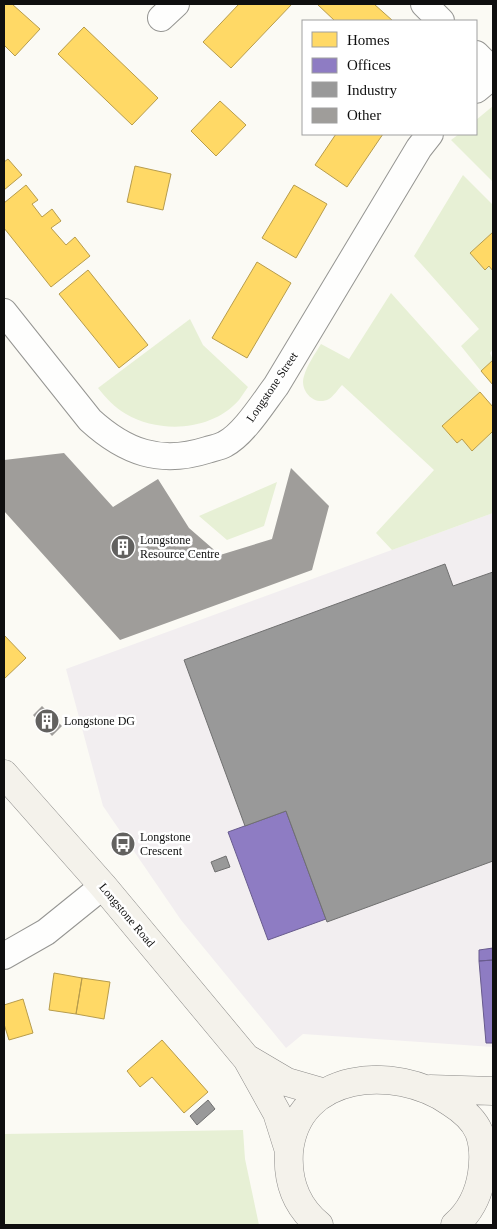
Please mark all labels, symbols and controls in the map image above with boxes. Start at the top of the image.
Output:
legend [302,20,477,135]
text: Homes [347,32,390,48]
text: Offices [347,57,391,73]
text: Industry [347,82,397,98]
text: Other [347,107,381,123]
street label: Longstone Street [243,349,301,425]
place label: Longstone Resource Centre [140,533,220,561]
building icon: Longstone Resource Centre [110,534,136,560]
building icon: Longstone DG [34,708,60,734]
place label: Longstone DG [64,714,135,728]
place label: Longstone Crescent [140,830,191,858]
bus stop icon: Longstone Crescent [110,831,136,857]
street label: Longstone Road [96,880,158,950]

